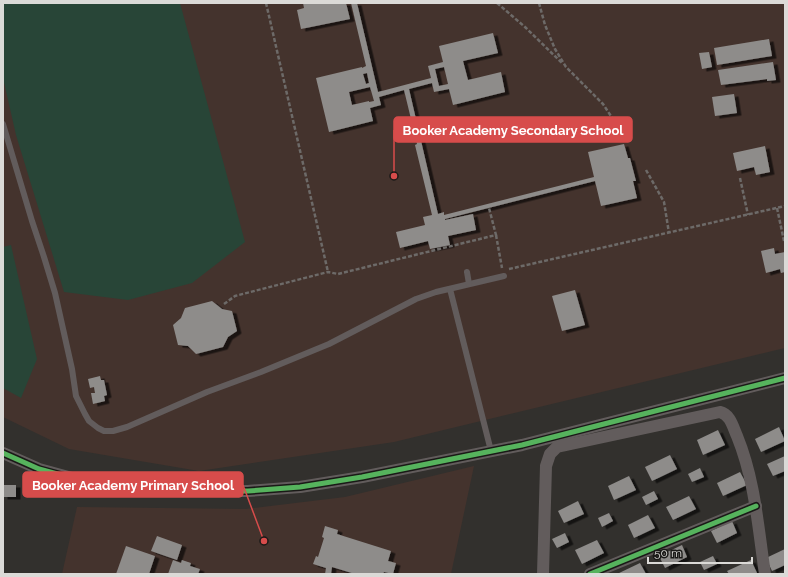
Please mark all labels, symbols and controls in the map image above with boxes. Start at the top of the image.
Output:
callout: Booker Academy Secondary School [394,117,632,142]
text: Booker Academy Secondary School [403,123,624,138]
callout: Booker Academy Primary School [23,472,243,497]
text: Booker Academy Primary School [32,478,235,493]
scale bar [648,539,752,565]
text: 50 m [654,546,682,560]

